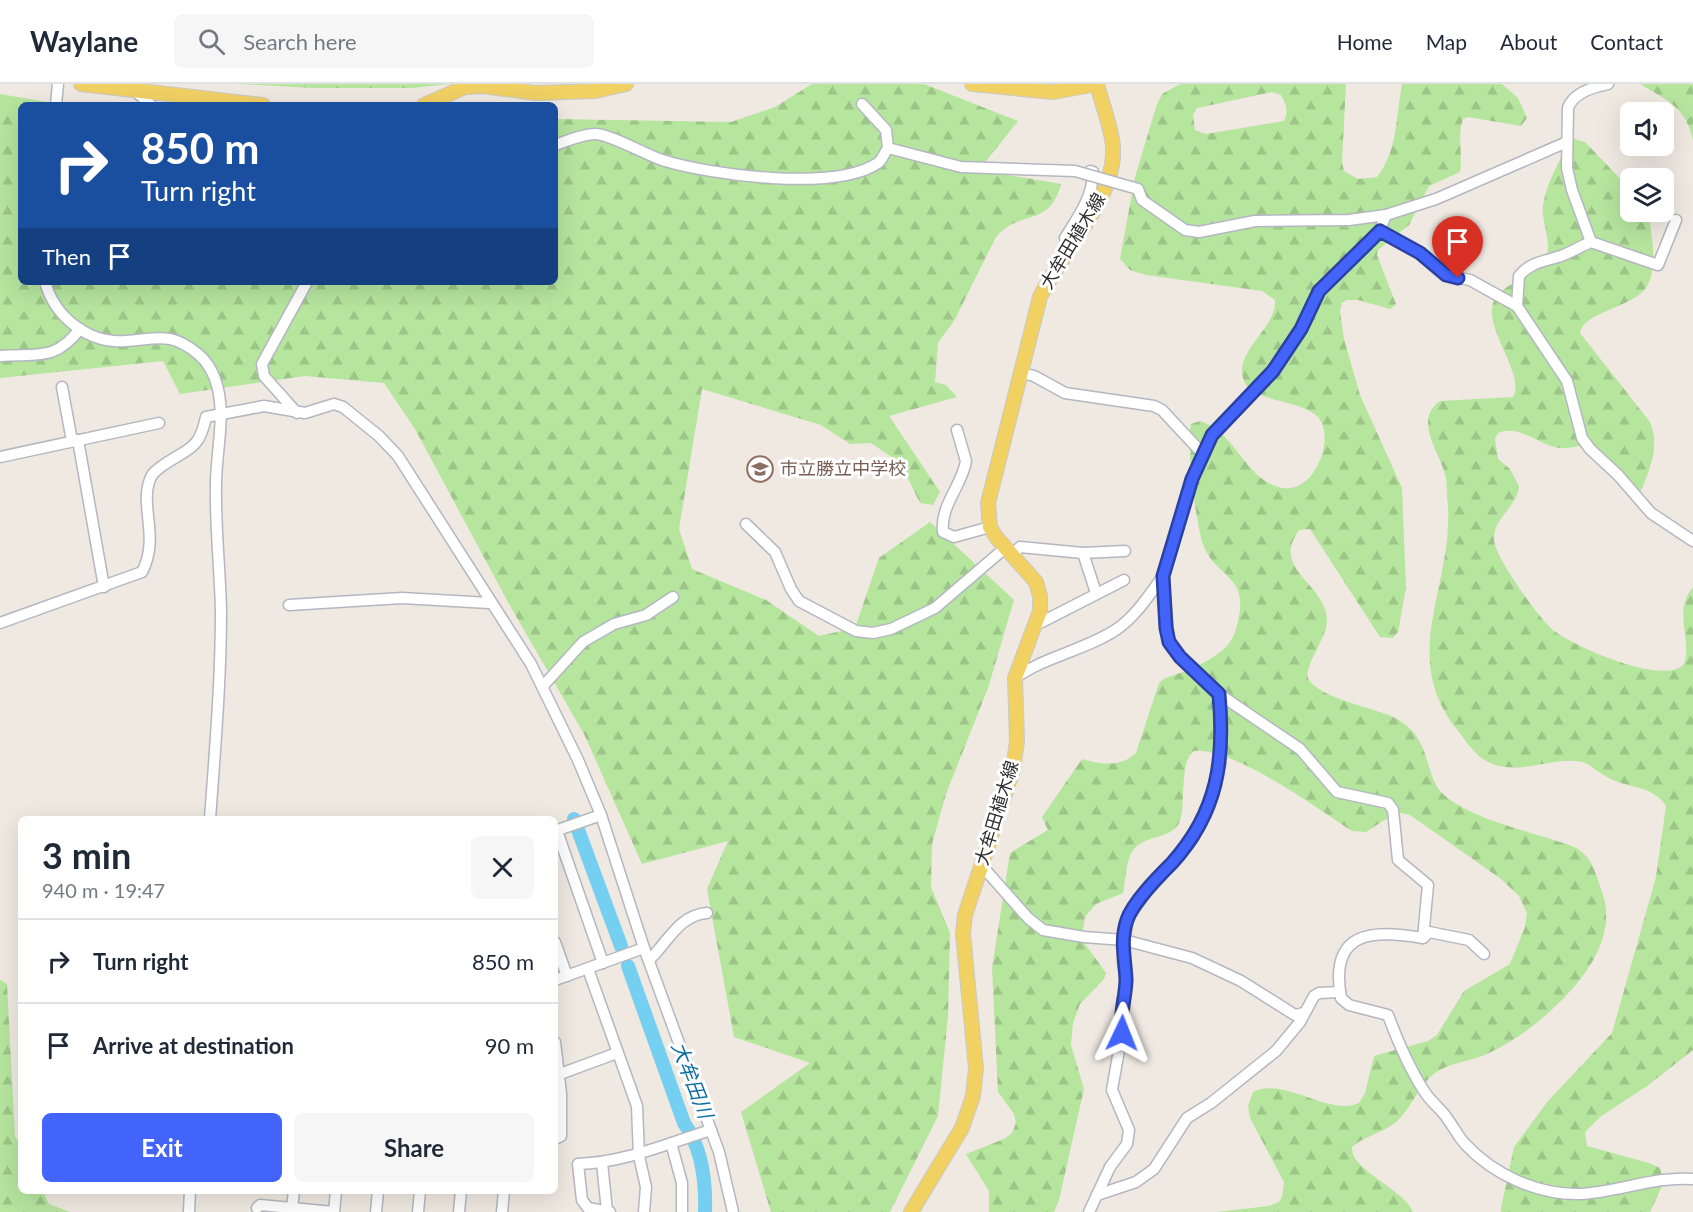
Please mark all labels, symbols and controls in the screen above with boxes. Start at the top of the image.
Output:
search box [174,14,594,68]
text: Waylane [30,24,138,58]
icon: search [195,25,228,58]
text: Search here [243,28,357,55]
text: Home [1337,29,1393,54]
text: Map [1426,29,1467,54]
text: About [1500,29,1557,54]
text: Contact [1590,29,1663,54]
map controls [1620,102,1674,222]
button: sound [1620,102,1674,156]
text: 850 m [141,123,259,173]
icon: right [42,126,120,204]
button: layers [1620,168,1674,222]
text: Turn right [141,174,256,207]
street label: 大牟田植木線 [1035,189,1109,292]
pin [1432,216,1483,278]
icon: arrive [1441,225,1474,258]
icon: arrive [103,240,136,273]
text: Then [42,243,91,270]
school or university icon: 市立勝立中学校 [745,454,775,484]
place label: 市立勝立中学校 [780,457,906,479]
street label: 大牟田植木線 [970,758,1022,868]
text: 3 min [42,833,131,877]
button: close [471,836,534,899]
text: 940 m · 19:47 [42,878,165,902]
icon: right [42,945,75,978]
text: Turn right [93,948,188,975]
text: 850 m [472,948,534,975]
position arrow [1090,1001,1154,1065]
icon: arrive [42,1029,75,1062]
text: Arrive at destination [93,1032,294,1059]
text: 90 m [485,1032,534,1059]
water label: 大牟田川 [667,1038,719,1123]
button: Exit [42,1113,282,1182]
button: Share [294,1113,534,1182]

